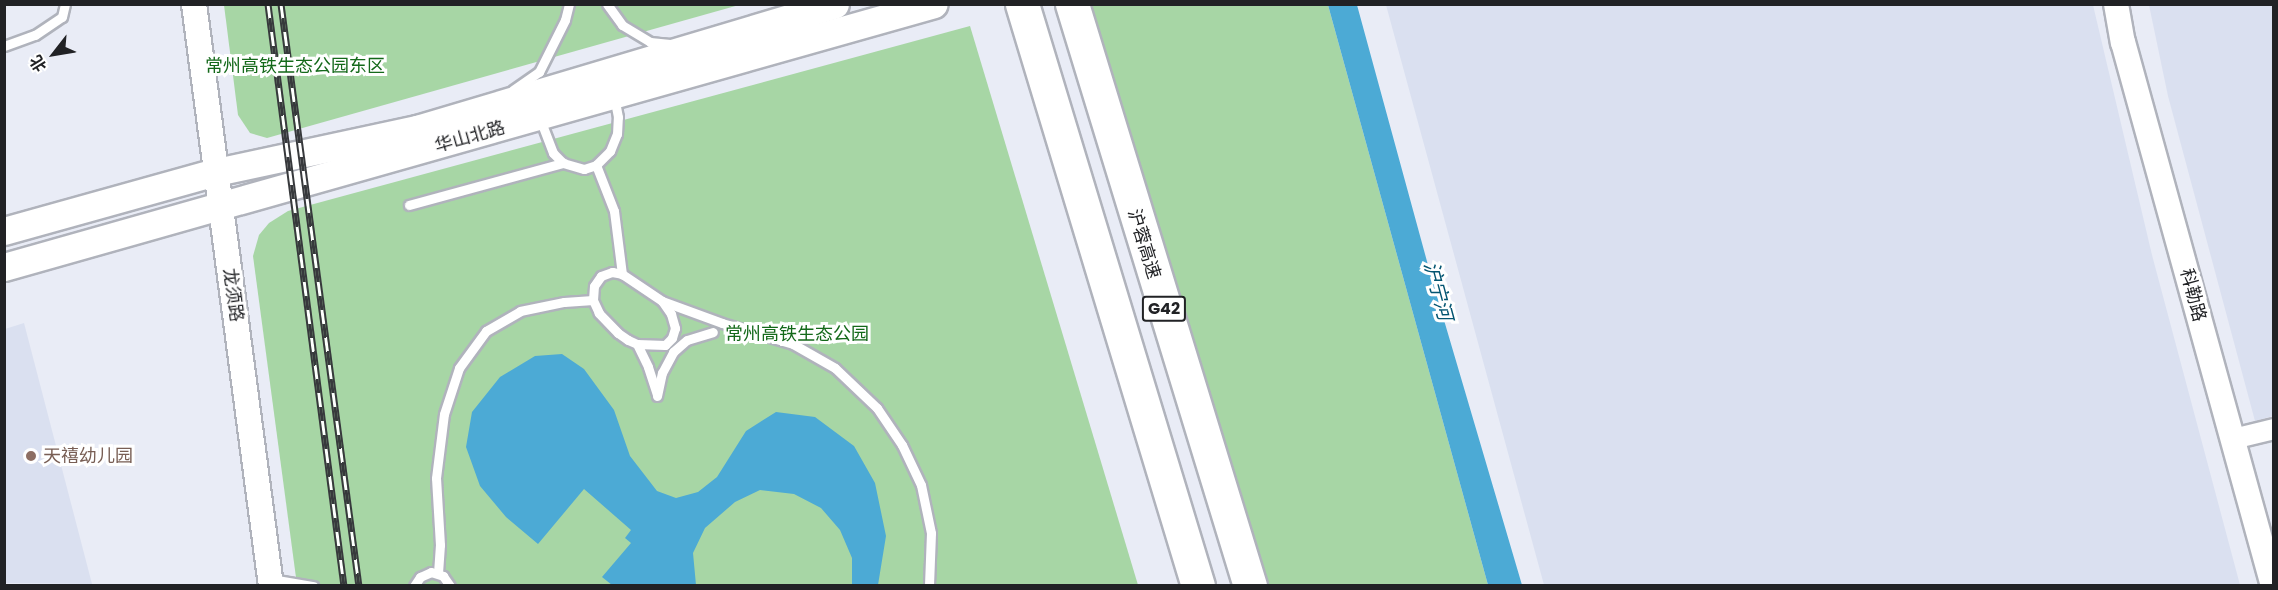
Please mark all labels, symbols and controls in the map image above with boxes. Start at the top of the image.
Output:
north arrow [24,24,84,84]
text: 北 [24,51,52,76]
park label: 常州高铁生态公园东区 [205,55,385,77]
street label: 华山北路 [432,117,508,157]
street label: 沪蓉高速 [1123,206,1165,282]
water label: 沪宁河 [1419,259,1457,323]
street label: 科勒路 [2176,266,2210,324]
street label: 龙须路 [219,267,247,323]
road number: G42 [1142,296,1186,322]
park label: 常州高铁生态公园 [725,323,869,345]
place label: 天禧幼儿园 [43,445,133,467]
marker: 天禧幼儿园 [24,449,38,463]

